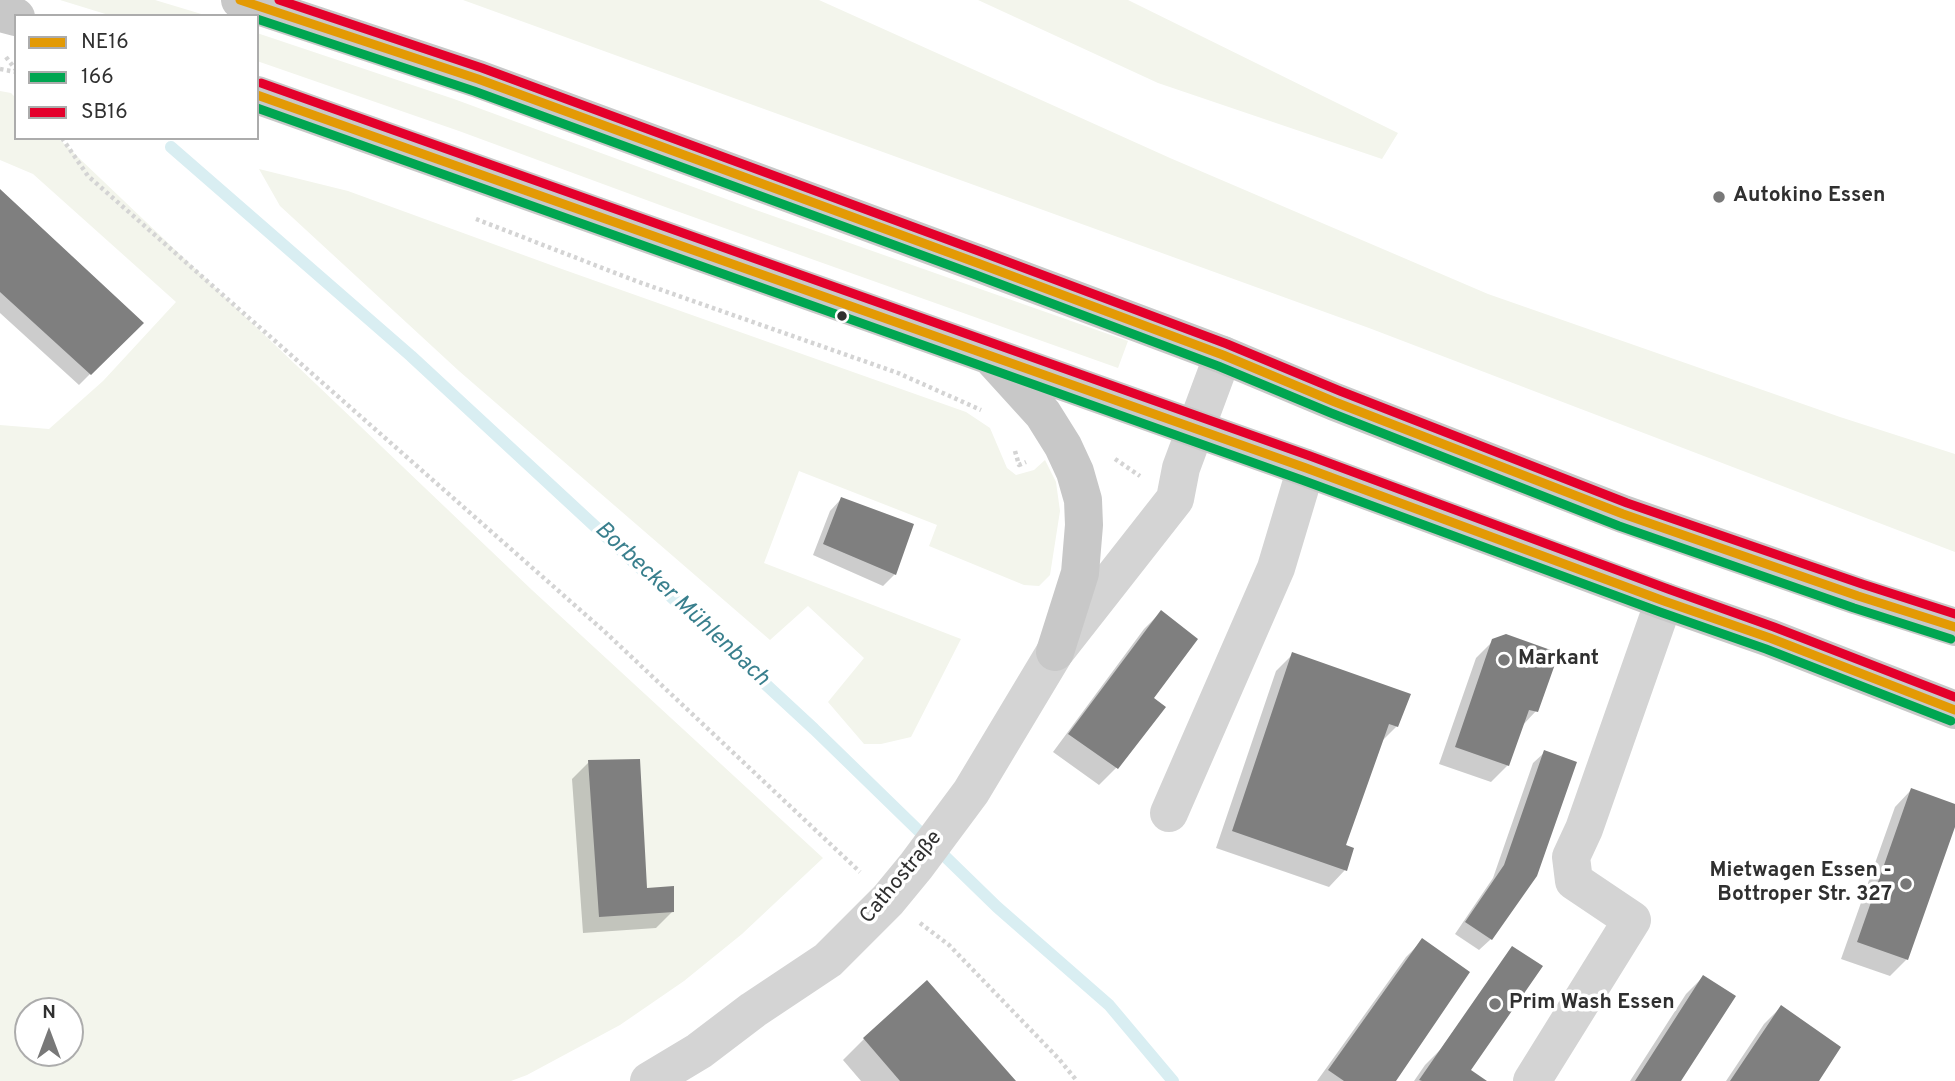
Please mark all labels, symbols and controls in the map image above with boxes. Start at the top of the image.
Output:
legend [14,14,259,140]
text: NE16 [81,29,129,56]
text: 166 [81,64,114,91]
text: SB16 [81,99,128,126]
place label: Autokino Essen [1733,184,1885,210]
marker: Autokino Essen [1711,189,1727,205]
unlabelled marker [835,309,849,323]
water label: Borbecker Mühlenbach [588,517,774,693]
place label: Markant [1518,647,1599,673]
marker: Markant [1496,652,1512,668]
street label: Cathostraße [856,826,948,930]
place label: Mietwagen Essen - Bottroper Str. 327 [1710,859,1892,909]
marker: Mietwagen Essen - Bottroper Str. 327 [1898,876,1914,892]
place label: Prim Wash Essen [1509,991,1675,1017]
marker: Prim Wash Essen [1487,996,1503,1012]
north arrow [14,997,84,1067]
text: N [42,1001,56,1025]

